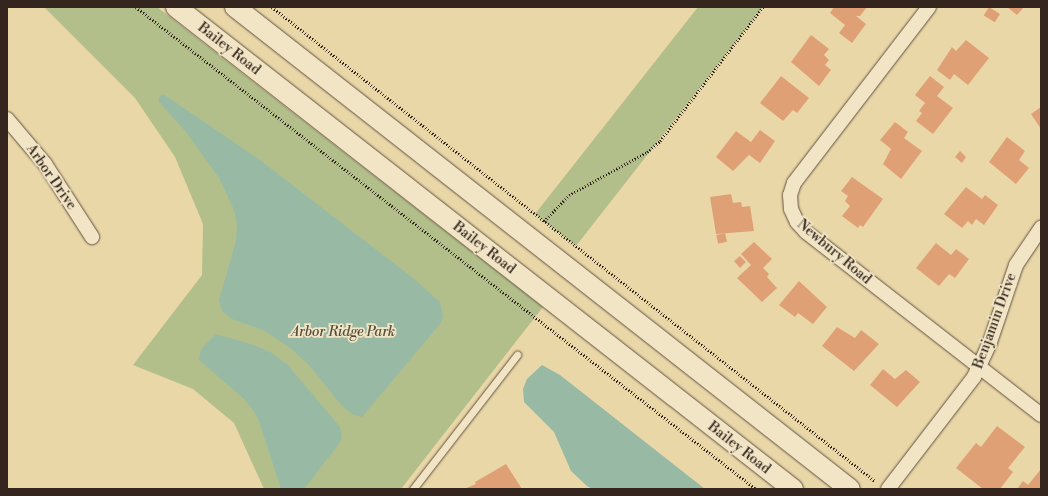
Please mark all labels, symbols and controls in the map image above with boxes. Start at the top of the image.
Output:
street label: Bailey Road [194,19,264,79]
street label: Arbor Drive [22,141,80,213]
street label: Newbury Road [794,216,874,288]
street label: Bailey Road [449,218,519,278]
street label: Benjamin Drive [970,271,1020,371]
park label: Arbor Ridge Park [291,324,395,340]
street label: Bailey Road [704,418,774,478]

